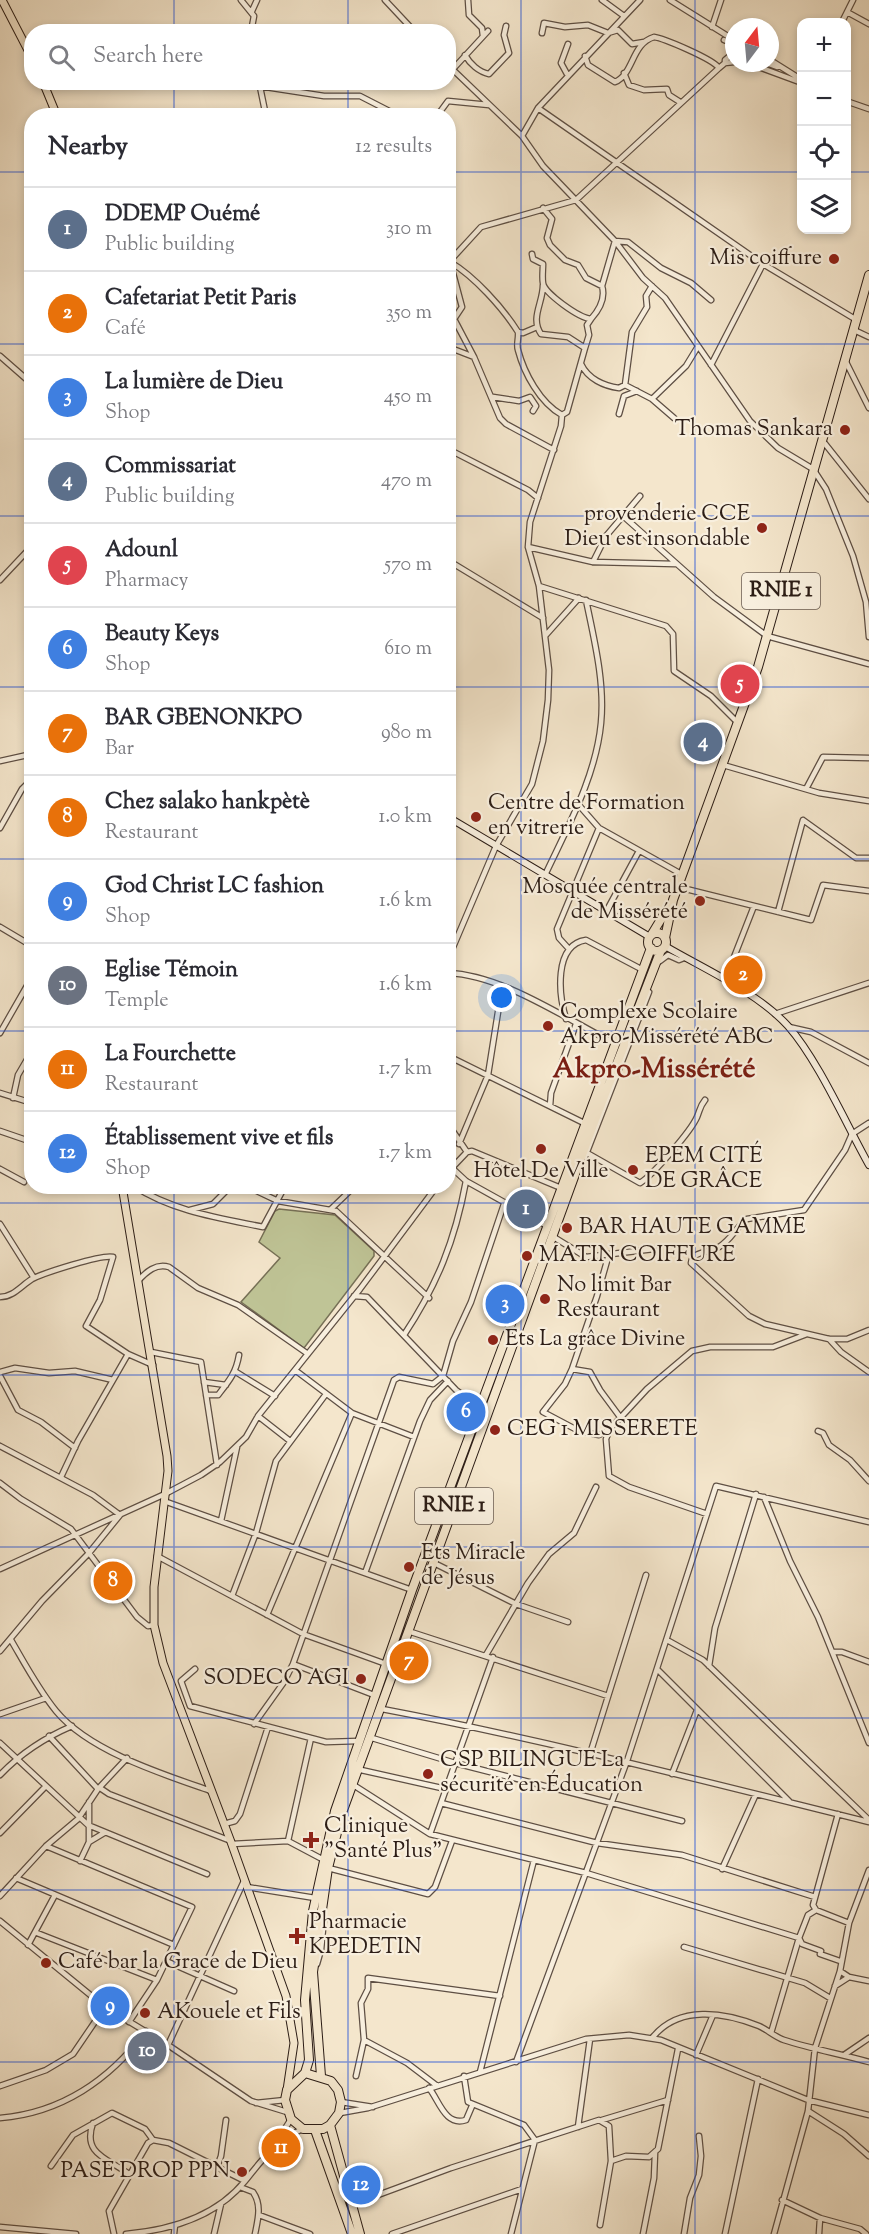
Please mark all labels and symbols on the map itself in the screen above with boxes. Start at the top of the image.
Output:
north arrow [725,18,779,72]
place label: Mis coiffure [709,243,822,275]
marker: Mis coiffure [827,252,841,266]
place label: Thomas Sankara [675,414,833,446]
marker: Thomas Sankara [838,423,852,437]
place label: provenderie CCE Dieu est insondable [565,499,750,556]
marker: provenderie CCE Dieu est insondable [755,521,769,535]
road number: RNIE 1 [742,573,820,609]
pin: 5 [720,662,760,706]
pin: 4 [684,720,722,764]
place label: Centre de Formation en vitrerie [488,788,685,845]
marker: Centre de Formation en vitrerie [469,810,483,824]
place label: Mosquée centrale de Missérété [522,872,688,929]
marker: Mosquée centrale de Missérété [693,894,707,908]
pin: 2 [724,952,762,998]
your location [487,983,516,1012]
place label: Complexe Scolaire Akpro-Missérété ABC [560,997,774,1054]
marker: Complexe Scolaire Akpro-Missérété ABC [541,1019,555,1033]
district label: Akpro-Missérété [553,1050,755,1090]
place label: EPEM CITÉ DE GRÂCE [645,1140,763,1198]
marker: Hôtel De Ville [534,1142,548,1156]
place label: Hôtel De Ville [473,1156,609,1188]
marker: EPEM CITÉ DE GRÂCE [626,1163,640,1177]
pin: 1 [506,1186,546,1232]
place label: BAR HAUTE GAMME [579,1212,806,1244]
marker: BAR HAUTE GAMME [560,1221,574,1235]
place label: MATIN COIFFURE [539,1240,735,1272]
marker: MATIN COIFFURE [520,1249,534,1263]
place label: No limit Bar Restaurant [557,1270,672,1327]
pin: 3 [486,1282,524,1326]
marker: No limit Bar Restaurant [538,1292,552,1306]
place label: Ets La grâce Divine [505,1324,685,1356]
marker: Ets La grâce Divine [486,1333,500,1347]
pin: 6 [446,1390,486,1434]
place label: CEG 1 MISSERETE [507,1414,698,1446]
marker: CEG 1 MISSERETE [488,1423,502,1437]
road number: RNIE 1 [415,1488,493,1524]
place label: Ets Miracle de Jésus [421,1538,526,1595]
pin: 8 [94,1558,132,1604]
marker: Ets Miracle de Jésus [402,1560,416,1574]
pin: 7 [390,1638,428,1684]
place label: SODECO AGI [203,1663,349,1695]
marker: SODECO AGI [354,1672,368,1686]
place label: CSP BILINGUE La sécurité en Éducation [440,1745,643,1802]
marker: CSP BILINGUE La sécurité en Éducation [421,1767,435,1781]
place label: Clinique "Santé Plus" [324,1811,442,1868]
marker: Clinique "Santé Plus" [302,1831,320,1849]
place label: Pharmacie KPEDETIN [309,1907,422,1964]
marker: Pharmacie KPEDETIN [290,1929,304,1943]
place label: Café bar la Grace de Dieu [58,1947,298,1979]
marker: Café bar la Grace de Dieu [39,1956,53,1970]
pin: 9 [90,1984,130,2028]
place label: AKouele et Fils [157,1997,301,2029]
marker: AKouele et Fils [138,2006,152,2020]
pin: 10 [128,2028,166,2074]
pin: 11 [262,2126,300,2170]
place label: PASE DROP PPN [61,2156,230,2188]
pin: 12 [342,2162,380,2208]
marker: PASE DROP PPN [235,2165,249,2179]

